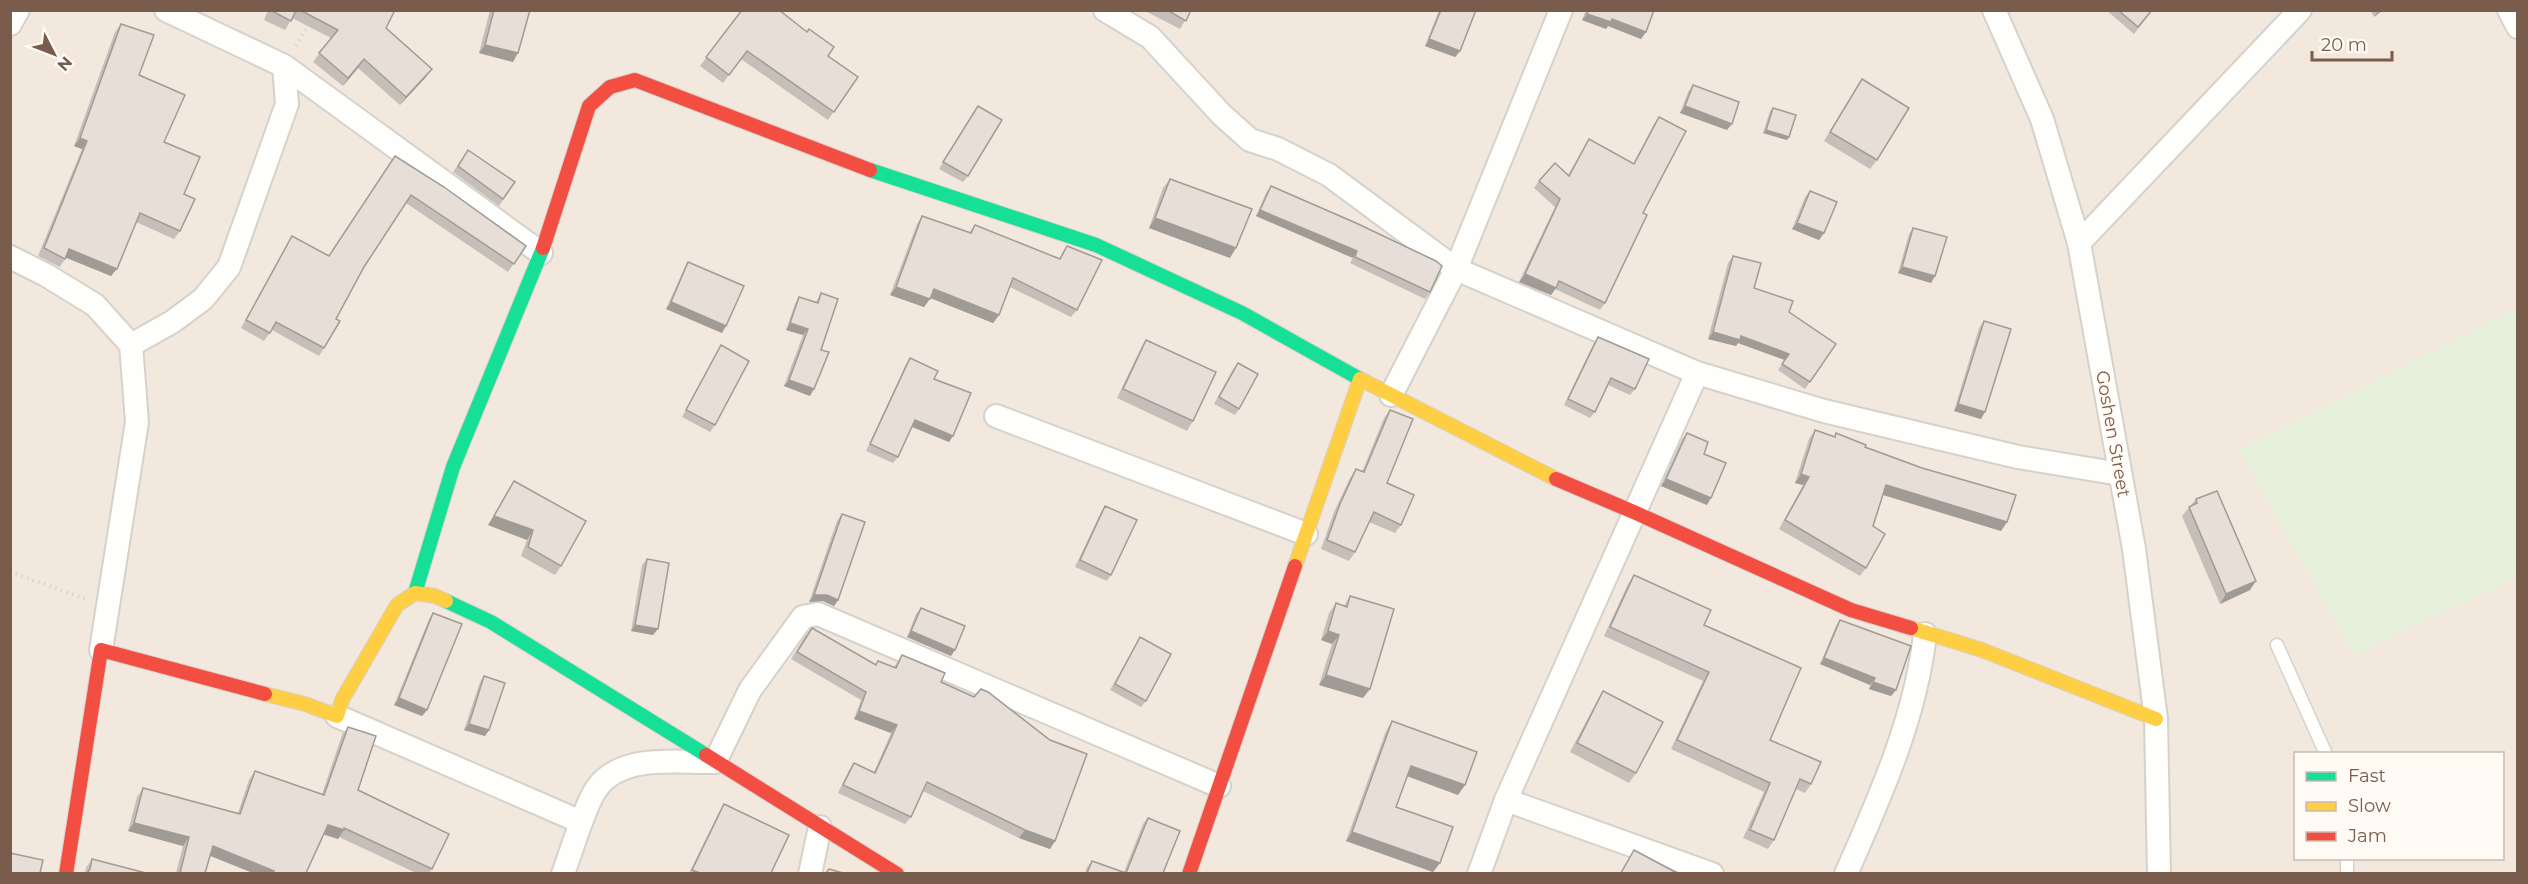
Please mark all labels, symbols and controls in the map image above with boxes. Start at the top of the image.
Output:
north arrow [24,24,84,84]
scale bar [2312,24,2392,62]
text: 20 m [2321,34,2367,56]
text: N [53,53,76,75]
street label: Goshen Street [2091,369,2135,499]
legend [2294,752,2504,860]
text: Fast [2348,765,2386,787]
text: Slow [2348,795,2391,817]
text: Jam [2347,825,2387,847]

